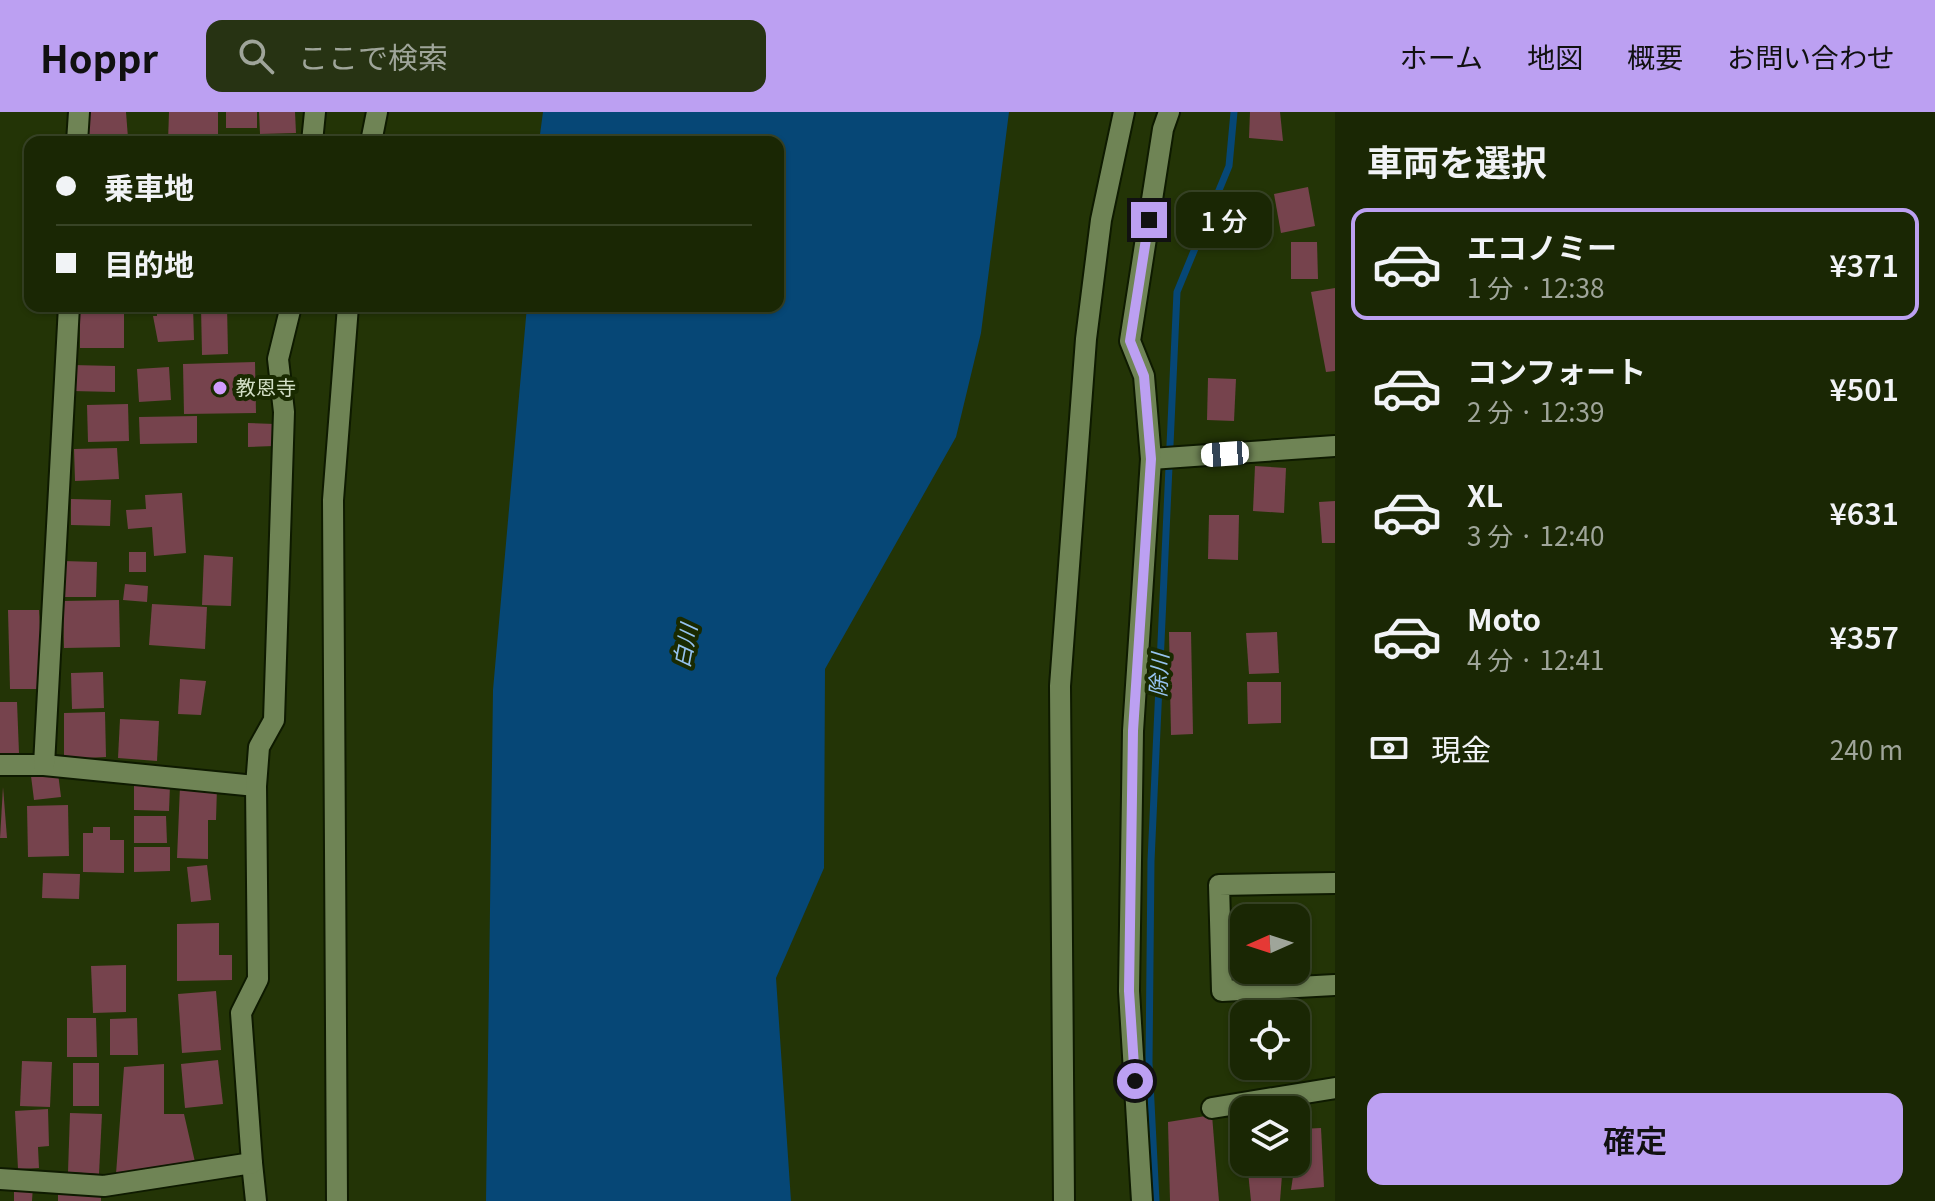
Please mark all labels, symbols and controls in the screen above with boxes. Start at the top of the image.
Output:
search box [206,20,766,92]
text: Hoppr [40,29,158,84]
icon: search [234,34,278,78]
text: ここで検索 [298,34,448,78]
text: ホーム [1400,36,1483,76]
text: 地図 [1527,36,1583,76]
text: 概要 [1627,36,1683,76]
text: お問い合わせ [1727,36,1895,76]
text: 車両を選択 [1367,134,1547,186]
text: 乗車地 [104,164,194,208]
callout: 1 分 [1177,192,1273,248]
text: 1 分 [1201,201,1247,238]
route end [1131,202,1167,238]
text: エコノミー [1467,224,1617,268]
icon: car [1371,228,1443,300]
text: 目的地 [104,241,194,285]
text: ¥371 [1829,242,1899,286]
text: 1 分 · 12:38 [1467,268,1604,305]
text: コンフォート [1467,348,1646,392]
icon: car [1371,352,1443,424]
text: ¥501 [1829,366,1899,410]
place label: 教恩寺 [236,372,296,401]
marker: 教恩寺 [211,379,229,397]
text: 2 分 · 12:39 [1467,392,1604,429]
car [1200,440,1250,468]
text: XL [1467,472,1503,516]
icon: car [1371,476,1443,548]
text: ¥631 [1829,490,1899,534]
text: 3 分 · 12:40 [1467,516,1604,553]
text: Moto [1467,596,1541,640]
icon: car [1371,600,1443,672]
text: ¥357 [1829,614,1899,658]
water label: 白川 [663,619,703,670]
text: 4 分 · 12:41 [1467,640,1604,677]
water label: 除川 [1140,650,1174,698]
icon: cash [1367,726,1411,770]
text: 現金 [1431,726,1491,770]
text: 240 m [1830,730,1903,767]
north arrow [1230,904,1310,984]
map controls [1230,904,1310,1176]
button: locate [1230,1000,1310,1080]
route start [1117,1063,1153,1099]
button: 確定 [1367,1093,1903,1185]
button: layers [1230,1096,1310,1176]

